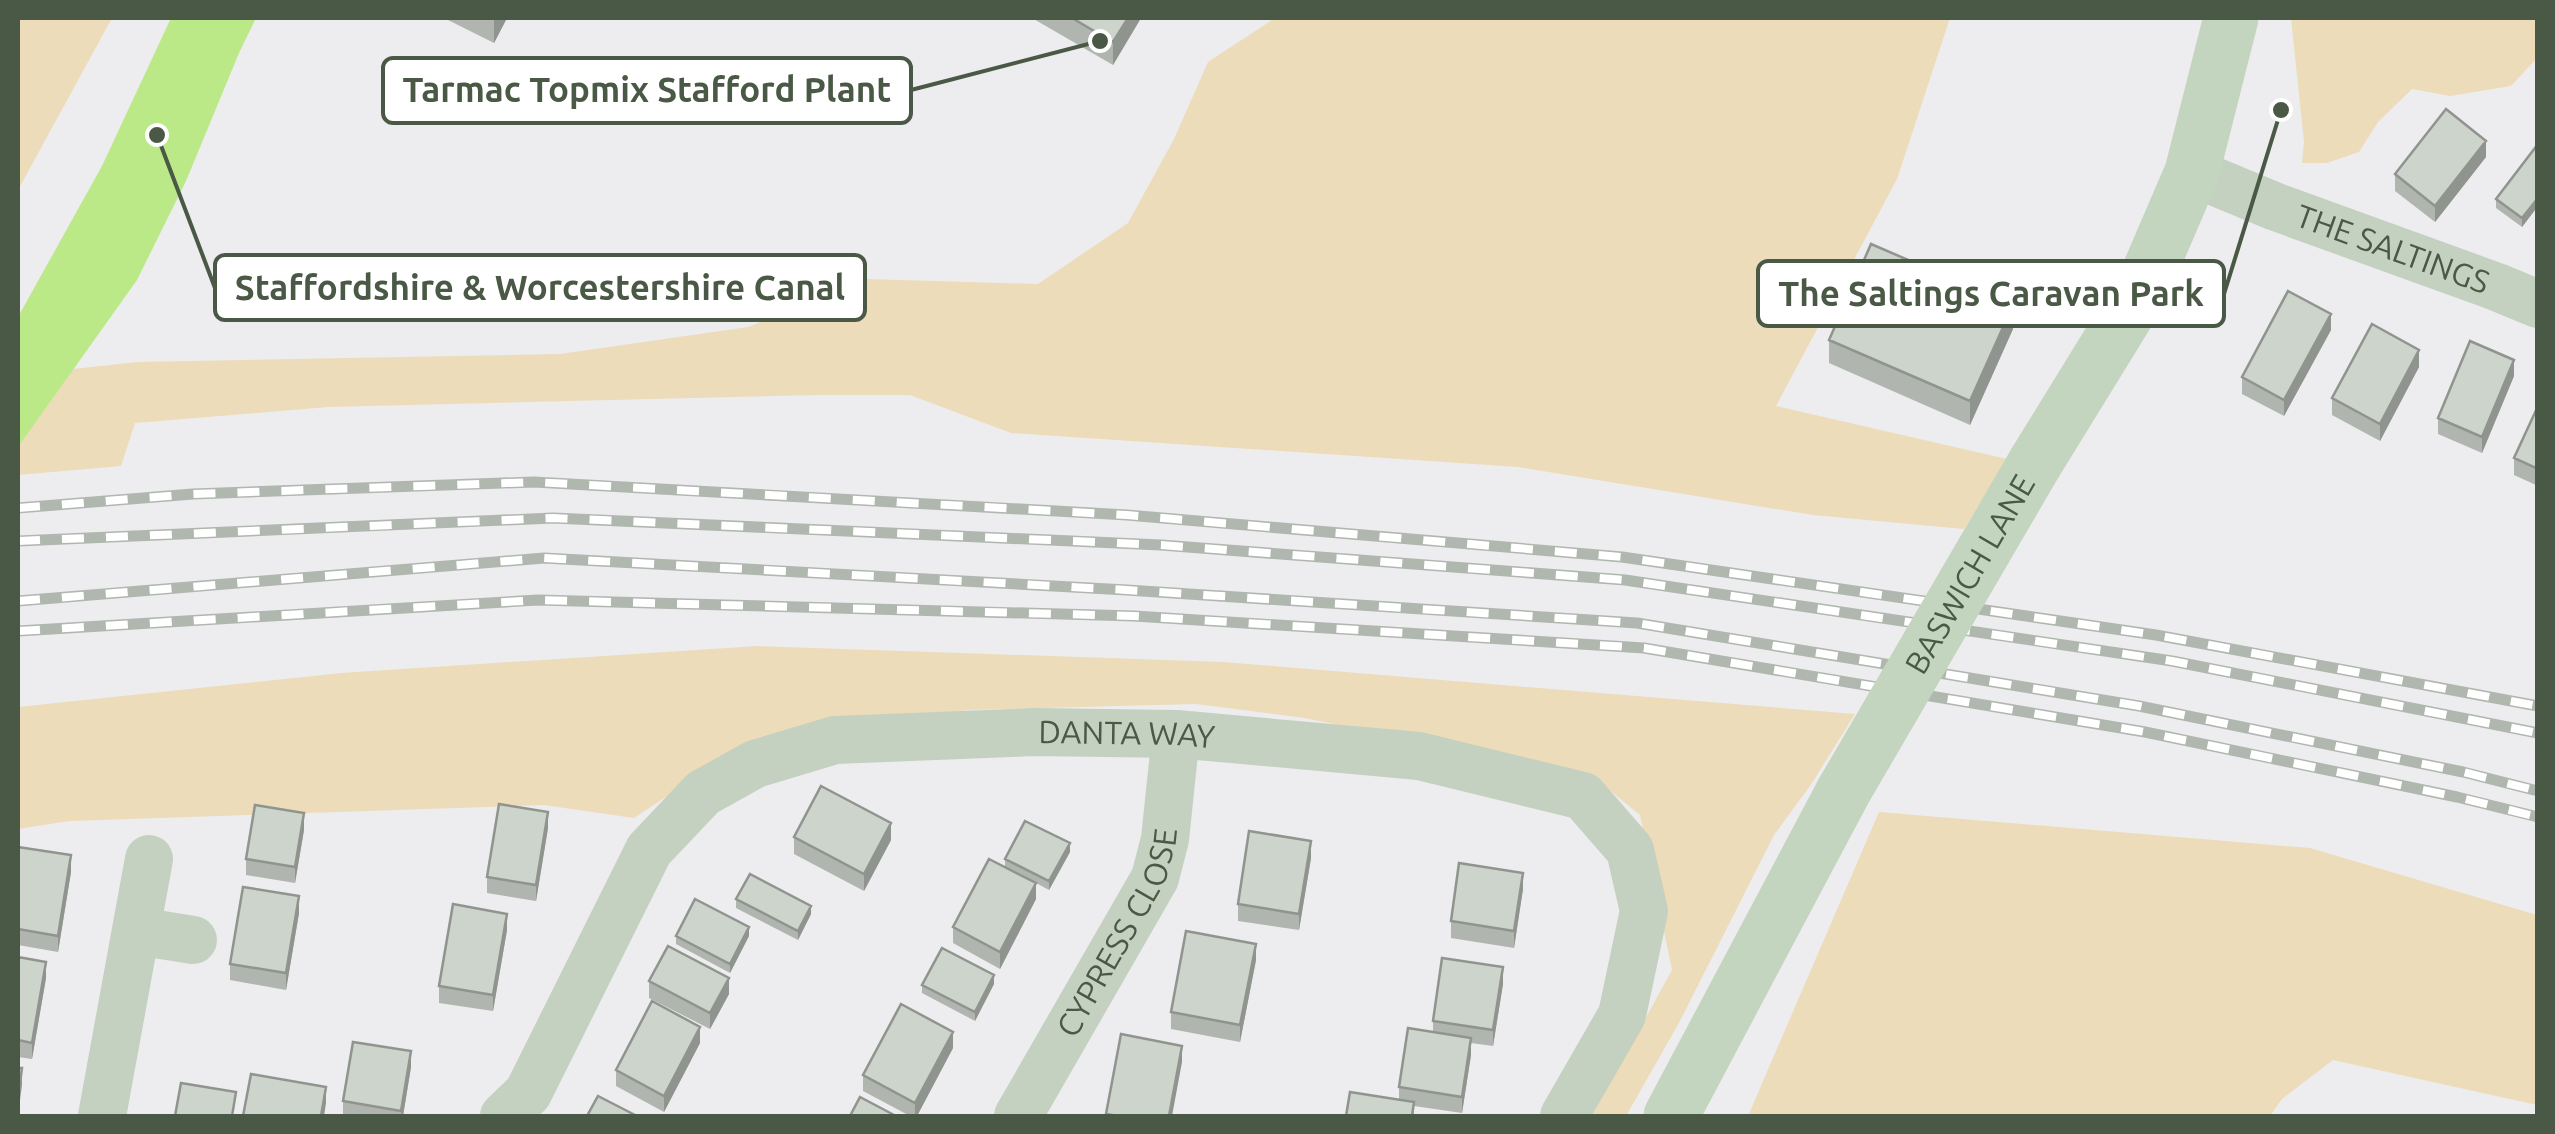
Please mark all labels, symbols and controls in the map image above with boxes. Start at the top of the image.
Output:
callout: Tarmac Topmix Stafford Plant [383,58,911,123]
text: Tarmac Topmix Stafford Plant [403,69,891,109]
street label: THE SALTINGS [2291,197,2494,300]
callout: Staffordshire & Worcestershire Canal [215,255,865,320]
callout: The Saltings Caravan Park [1758,261,2224,326]
text: Staffordshire & Worcestershire Canal [235,267,845,307]
text: The Saltings Caravan Park [1778,273,2204,313]
street label: BASWICH LANE [1897,468,2041,680]
street label: DANTA WAY [1038,713,1217,754]
street label: CYPRESS CLOSE [1049,826,1183,1043]

